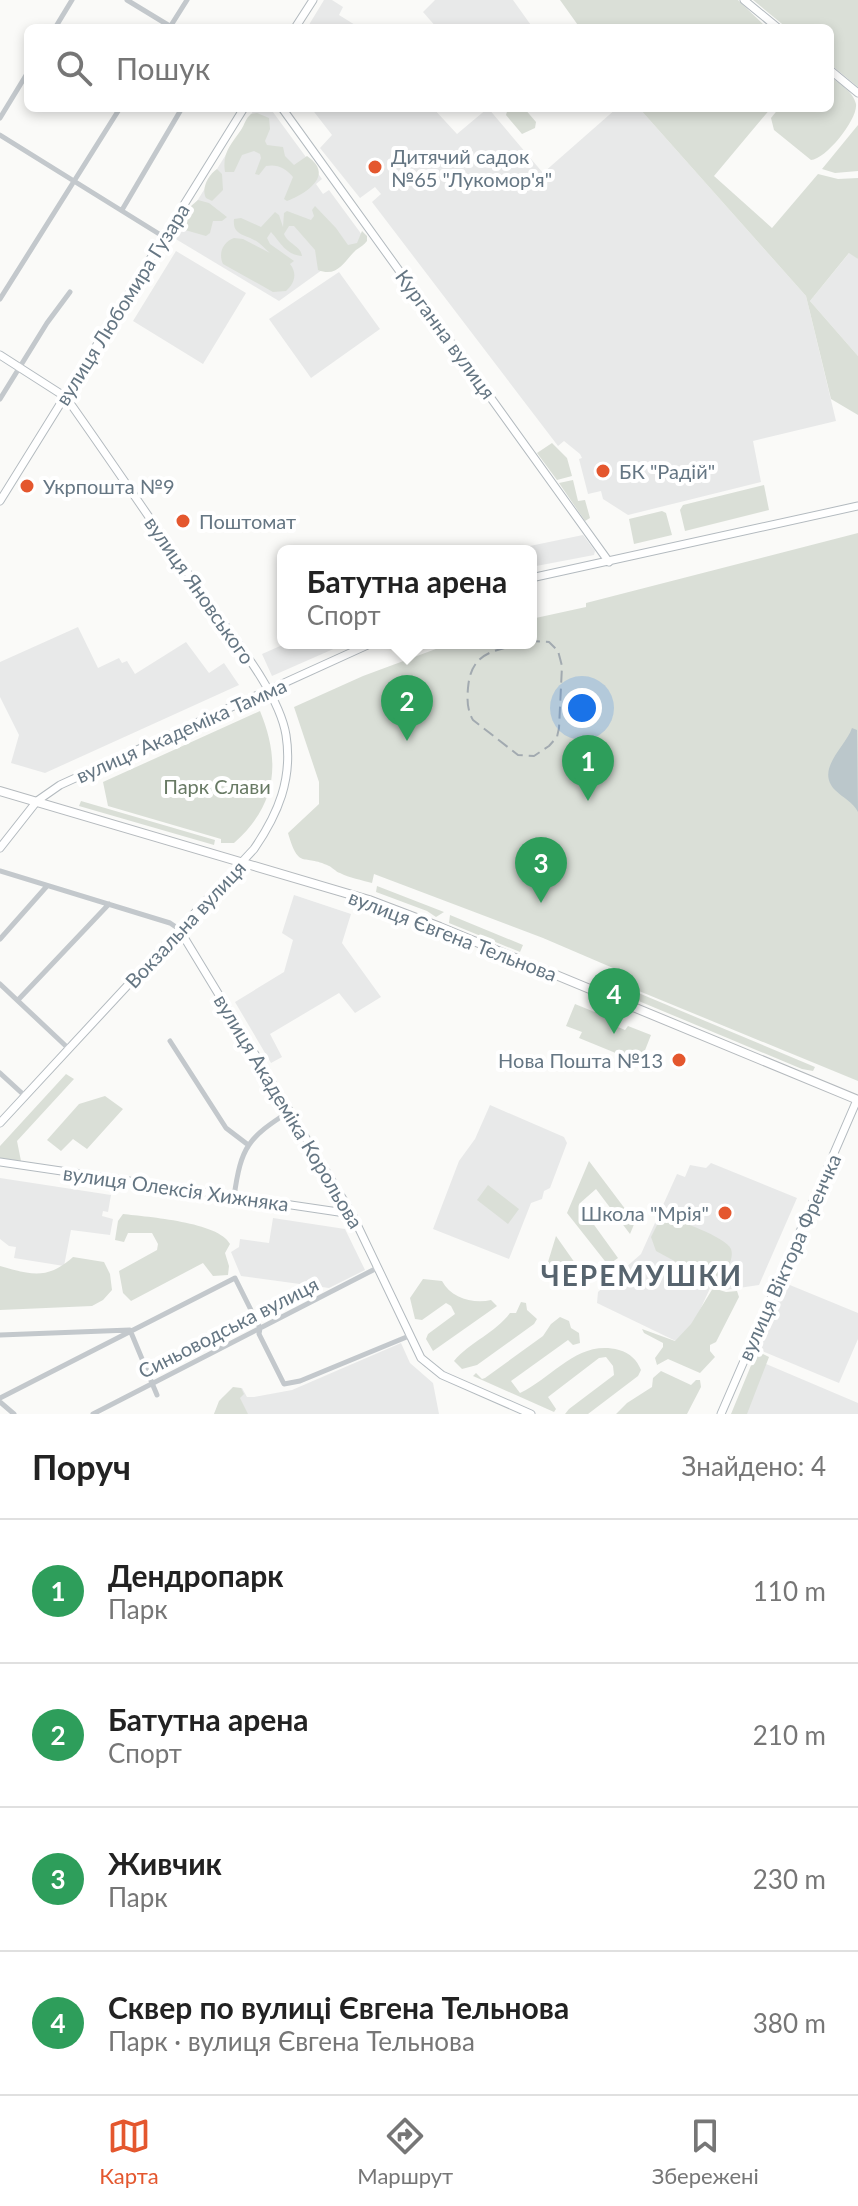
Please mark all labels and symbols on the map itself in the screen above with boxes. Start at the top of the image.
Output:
place label: Дитячий садок №65 "Лукомор'я" [391,144,552,191]
marker: Дитячий садок №65 "Лукомор'я" [366,158,384,176]
street label: вулиця Любомира Гузара [50,199,194,409]
street label: Курганна вулиця [391,265,501,403]
place label: БК "Радій" [619,459,715,483]
marker: БК "Радій" [594,462,612,480]
place label: Укрпошта №9 [43,474,175,498]
marker: Укрпошта №9 [18,477,36,495]
place label: Поштомат [199,509,296,533]
street label: вулиця Яновського [140,512,260,668]
marker: Поштомат [174,512,192,530]
street label: вулиця Академіка Тамма [72,673,290,787]
pin: 2 [381,675,433,741]
your location [562,688,602,728]
pin: 1 [562,735,614,801]
park label: Парк Слави [163,774,271,798]
pin: 3 [515,837,567,903]
street label: Вокзальна вулиця [120,855,250,993]
street label: вулиця Євгена Тельнова [346,884,560,986]
pin: 4 [588,968,640,1034]
street label: вулиця Академіка Корольова [209,990,369,1232]
place label: Нова Пошта №13 [498,1048,663,1072]
marker: Нова Пошта №13 [670,1051,688,1069]
street label: вулиця Віктора Френчка [733,1150,845,1364]
street label: вулиця Олексія Хижняка [62,1160,290,1216]
place label: Школа "Мрія" [581,1201,709,1225]
marker: Школа "Мрія" [716,1204,734,1222]
district label: ЧЕРЕМУШКИ [541,1258,743,1292]
street label: Синьоводська вулиця [134,1271,322,1383]

